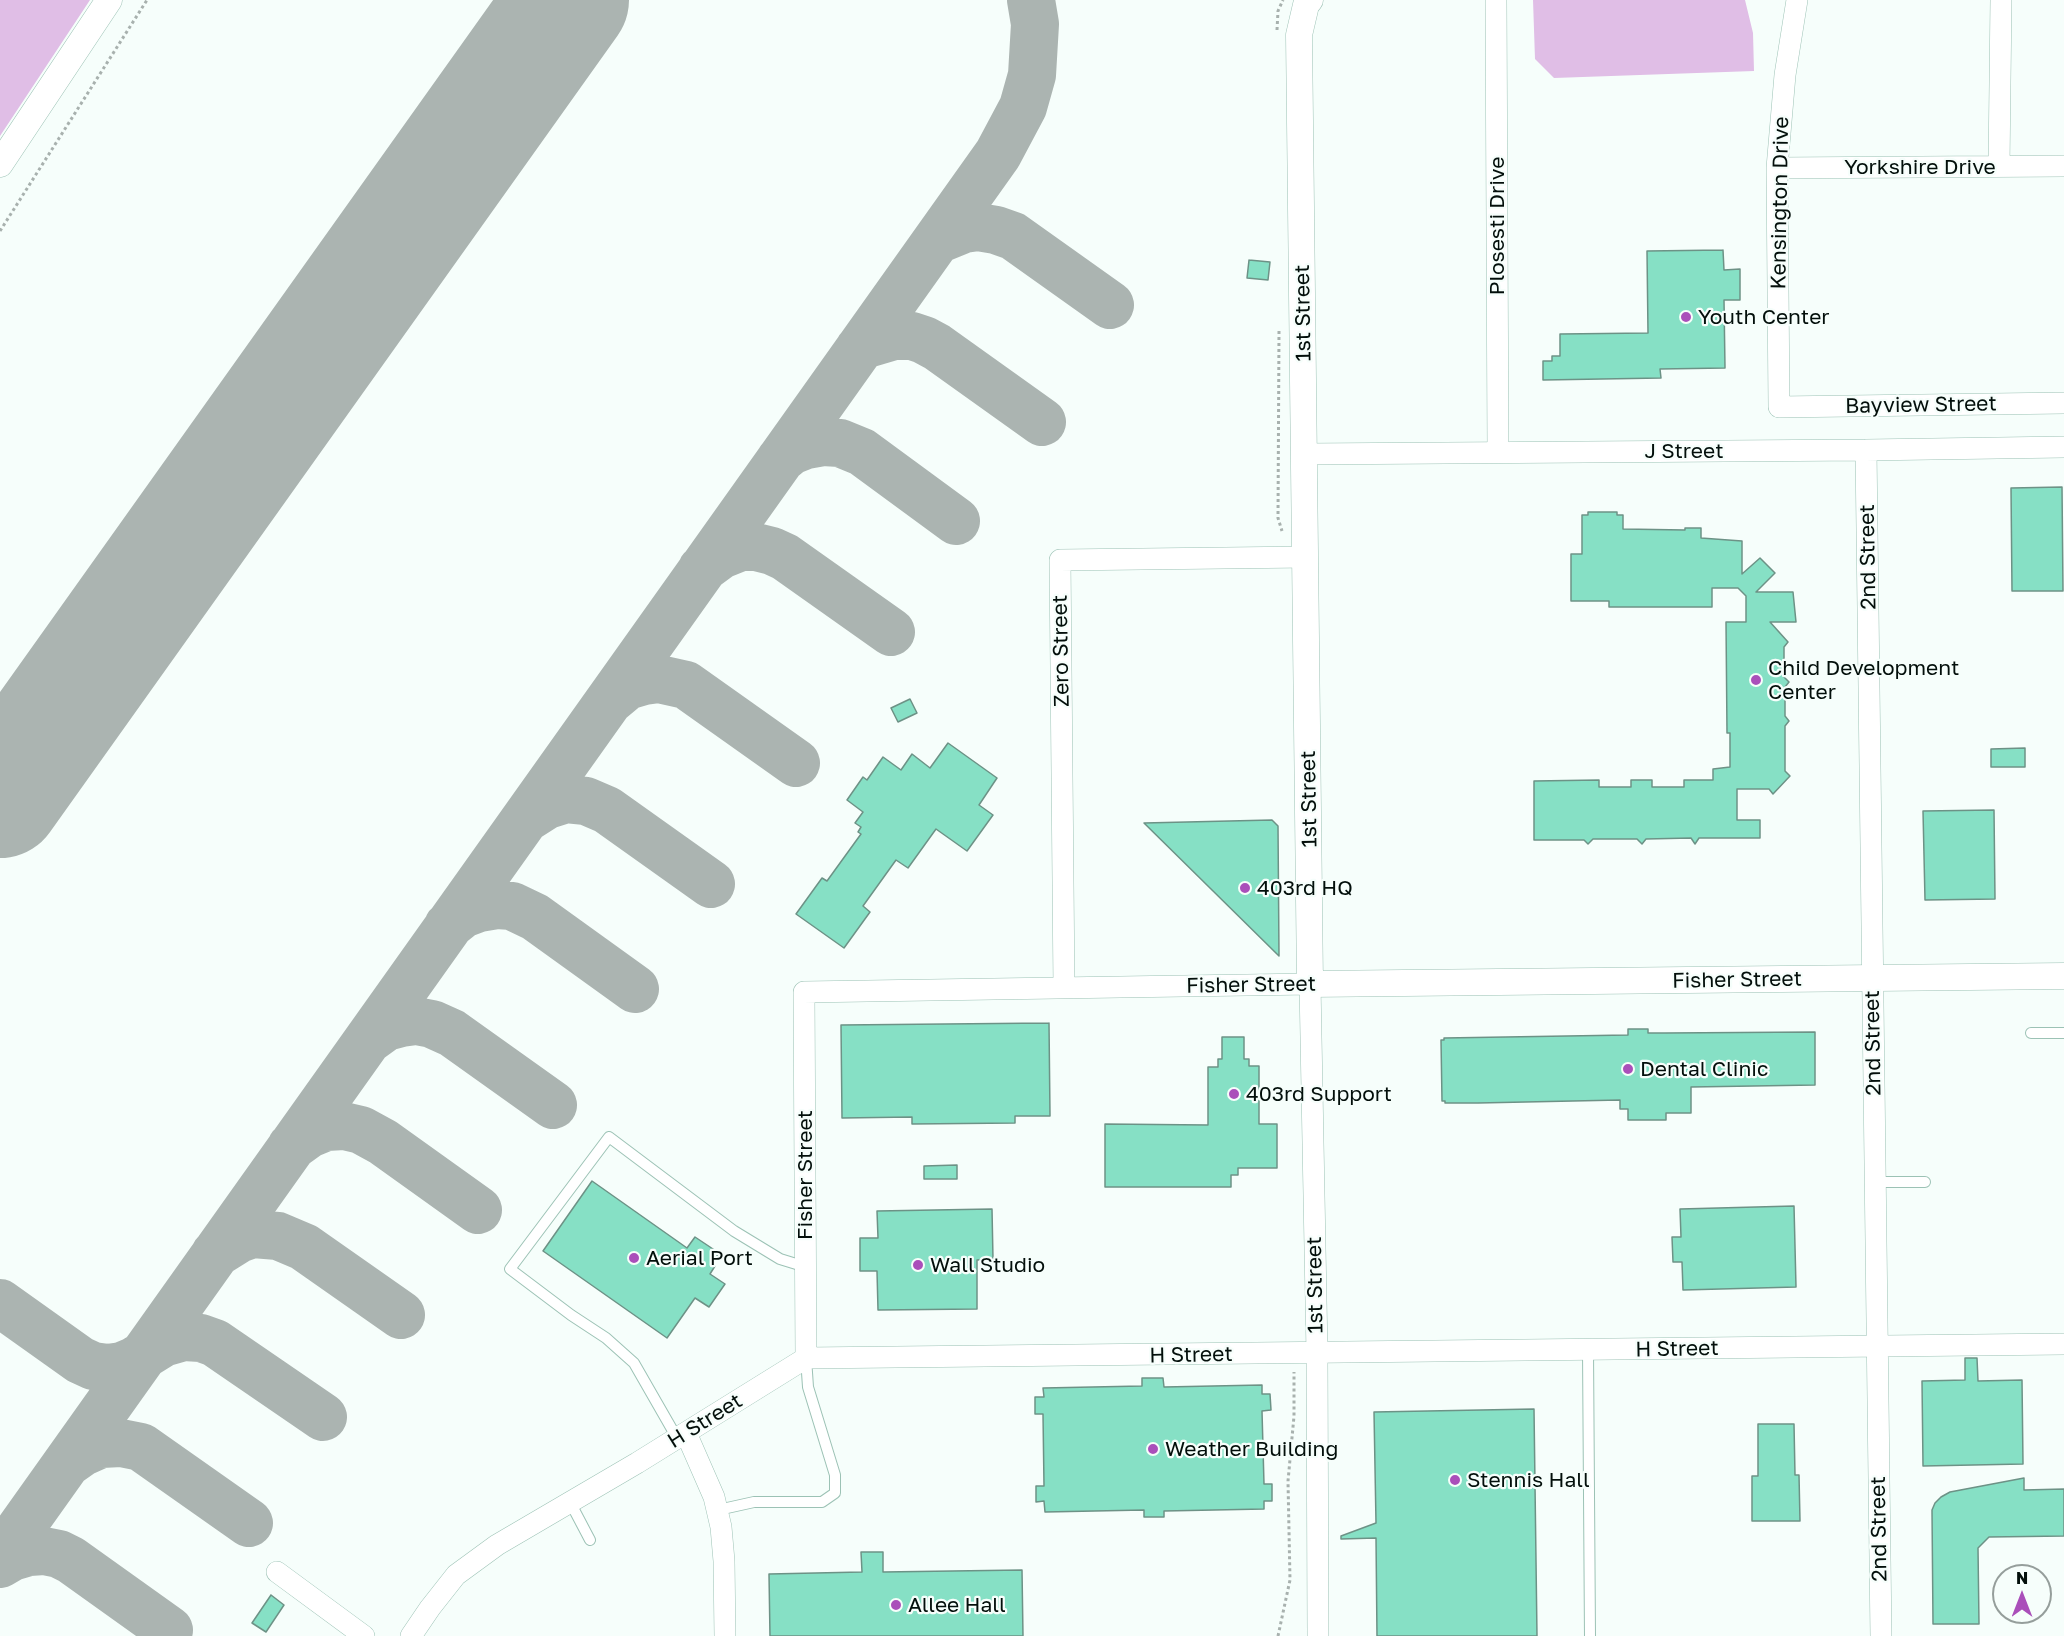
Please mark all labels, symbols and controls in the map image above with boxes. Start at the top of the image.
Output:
street label: Kensington Drive [1766,116,1794,290]
street label: Yorkshire Drive [1844,154,1996,180]
street label: Plosesti Drive [1484,157,1510,295]
street label: 1st Street [1290,264,1316,362]
place label: Youth Center [1698,304,1830,330]
marker: Youth Center [1679,310,1693,324]
street label: Bayview Street [1845,391,1997,419]
street label: J Street [1644,438,1724,464]
street label: 2nd Street [1854,504,1882,610]
street label: Zero Street [1047,595,1075,707]
place label: Child Development Center [1768,655,1959,705]
marker: Child Development Center [1749,673,1763,687]
street label: 1st Street [1296,750,1322,848]
place label: 403rd HQ [1257,875,1353,901]
marker: 403rd HQ [1238,881,1252,895]
street label: Fisher Street [1672,966,1802,994]
street label: Fisher Street [1186,971,1316,999]
street label: 2nd Street [1859,990,1887,1096]
place label: Dental Clinic [1640,1056,1768,1082]
marker: Dental Clinic [1621,1062,1635,1076]
place label: 403rd Support [1246,1081,1392,1107]
marker: 403rd Support [1227,1087,1241,1101]
street label: Fisher Street [792,1110,818,1240]
street label: 1st Street [1302,1236,1328,1334]
place label: Aerial Port [646,1245,753,1271]
marker: Aerial Port [627,1251,641,1265]
place label: Wall Studio [930,1252,1045,1278]
marker: Wall Studio [911,1258,925,1272]
street label: H Street [1635,1336,1719,1362]
street label: H Street [1149,1342,1233,1368]
street label: H Street [663,1388,747,1454]
place label: Weather Building [1165,1436,1338,1462]
marker: Weather Building [1146,1442,1160,1456]
place label: Stennis Hall [1467,1467,1590,1493]
marker: Stennis Hall [1448,1473,1462,1487]
street label: 2nd Street [1865,1476,1893,1582]
north arrow [1992,1564,2052,1624]
text: N [2016,1568,2028,1588]
place label: Allee Hall [908,1592,1006,1618]
marker: Allee Hall [889,1598,903,1612]

